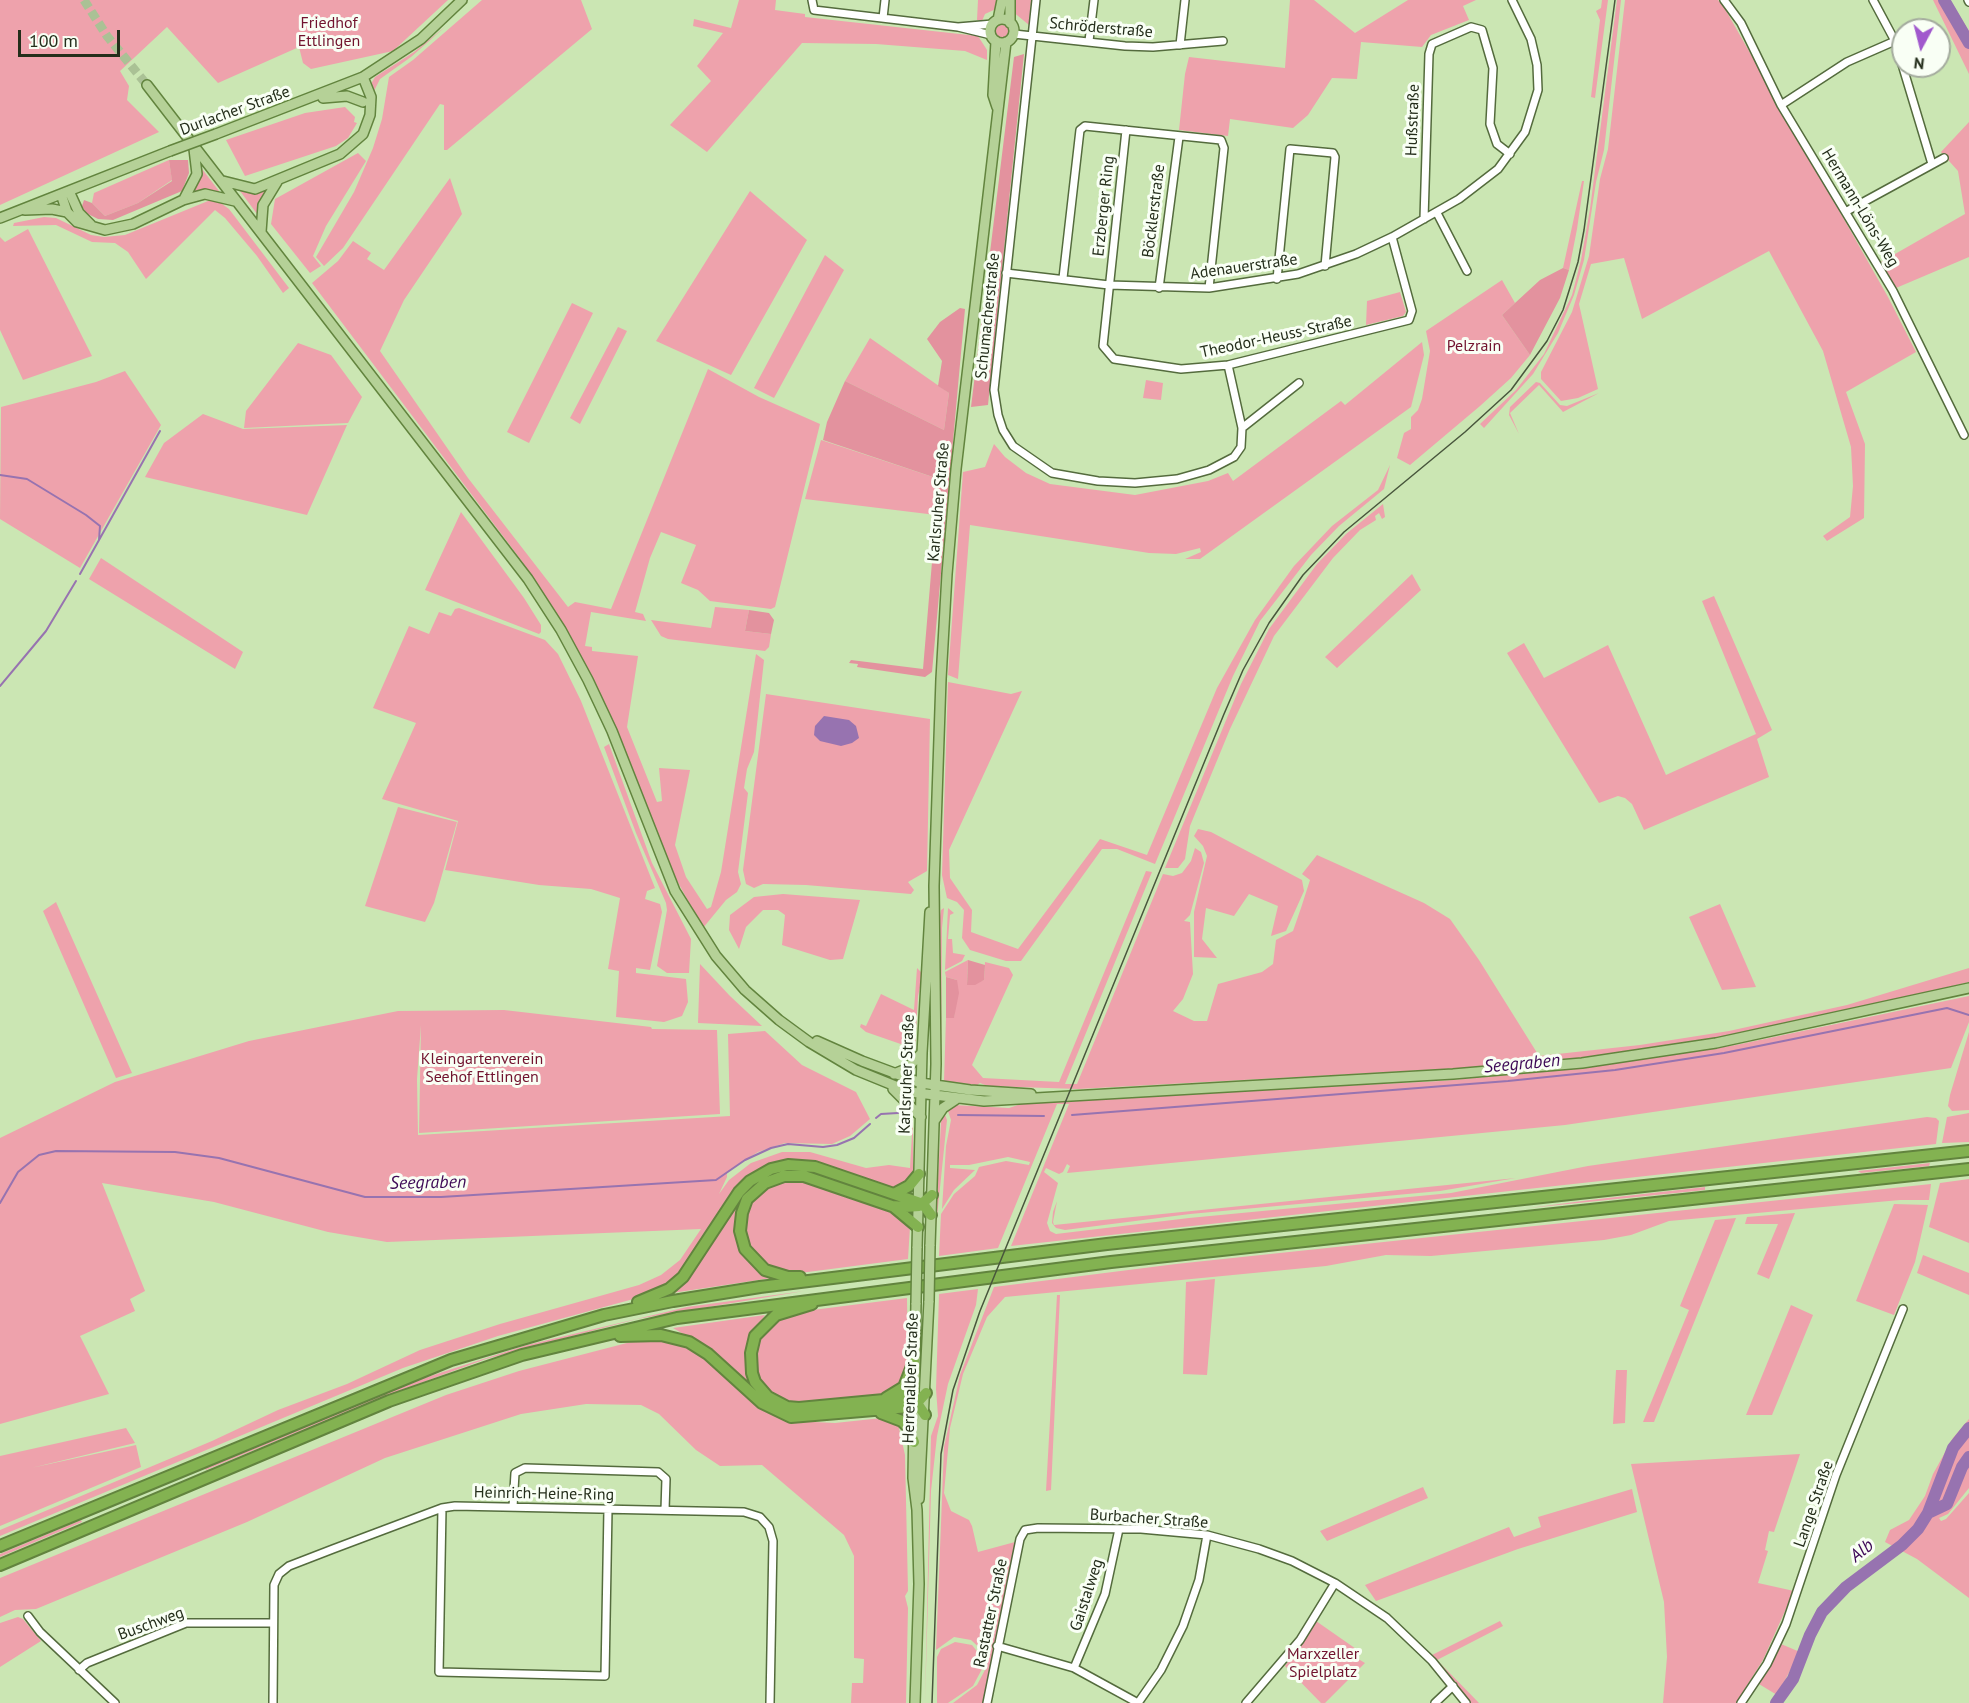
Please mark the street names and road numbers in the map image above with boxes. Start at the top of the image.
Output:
street label: Schröderstraße [1048,14,1154,42]
street label: Durlacher Straße [177,82,293,140]
street label: Hußstraße [1402,84,1424,156]
street label: Hermann-Löns-Weg [1817,145,1903,271]
street label: Erzberger Ring [1089,155,1119,257]
street label: Böcklerstraße [1139,163,1169,259]
street label: Adenauerstraße [1189,250,1299,284]
street label: Schumacherstraße [972,252,1004,380]
street label: Theodor-Heuss-Straße [1199,312,1353,362]
street label: Karlsruher Straße [924,442,954,562]
street label: Karlsruher Straße [895,1014,919,1134]
street label: Herrenalber Straße [899,1312,923,1444]
street label: Lange Straße [1790,1458,1838,1550]
street label: Heinrich-Heine-Ring [474,1483,614,1505]
street label: Burbacher Straße [1089,1505,1209,1533]
street label: Gaistalweg [1066,1556,1108,1634]
street label: Rastatter Straße [970,1557,1012,1669]
street label: Buschweg [115,1603,187,1645]

